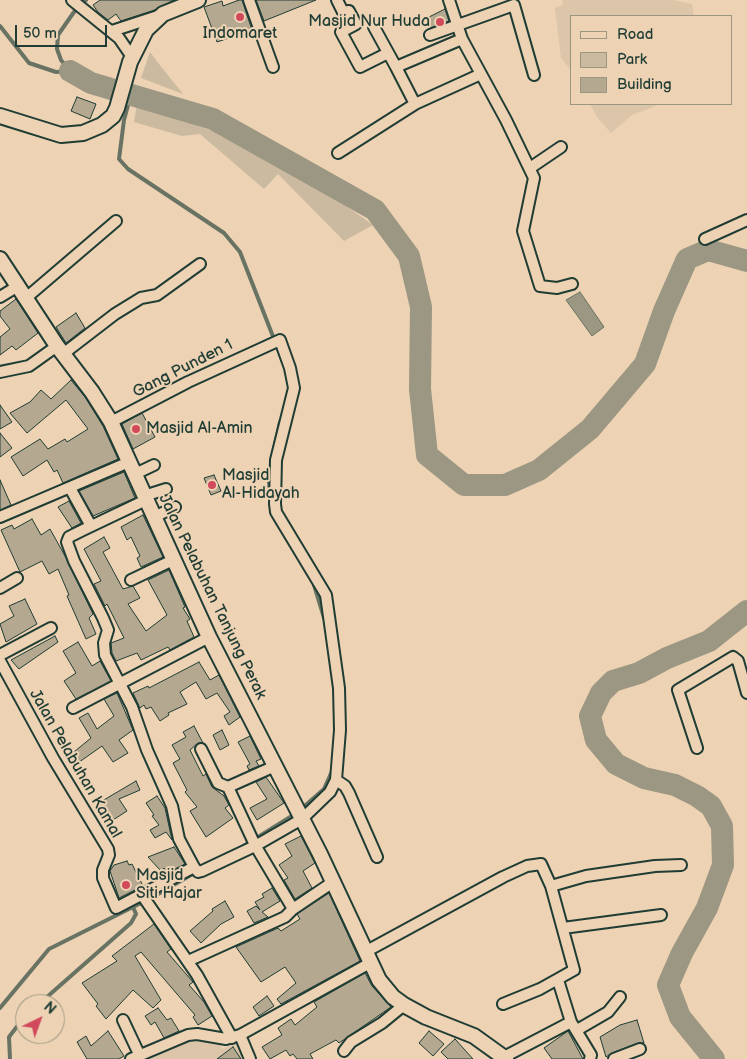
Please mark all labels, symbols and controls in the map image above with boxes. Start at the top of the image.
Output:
marker: Indomaret [234,11,246,23]
place label: Masjid Nur Huda [308,12,430,32]
scale bar [18,15,110,47]
legend [570,15,732,105]
marker: Masjid Nur Huda [434,16,446,28]
text: 50 m [23,24,57,43]
place label: Indomaret [203,24,277,44]
text: Road [617,25,653,44]
text: Park [617,50,647,69]
text: Building [617,75,672,94]
street label: Gang Punden 1 [130,336,236,402]
place label: Masjid Al-Amin [146,419,253,439]
marker: Masjid Al-Amin [130,423,142,435]
place label: Masjid Al-Hidayah [222,466,300,504]
marker: Masjid Al-Hidayah [206,479,218,491]
street label: Jalan Pelabuhan Tanjung Perak [154,491,270,703]
street label: Jalan Pelabuhan Kamal [25,686,125,842]
place label: Masjid Siti Hajar [136,866,202,904]
marker: Masjid Siti Hajar [120,879,132,891]
north arrow [15,994,65,1044]
text: N [40,998,59,1018]

